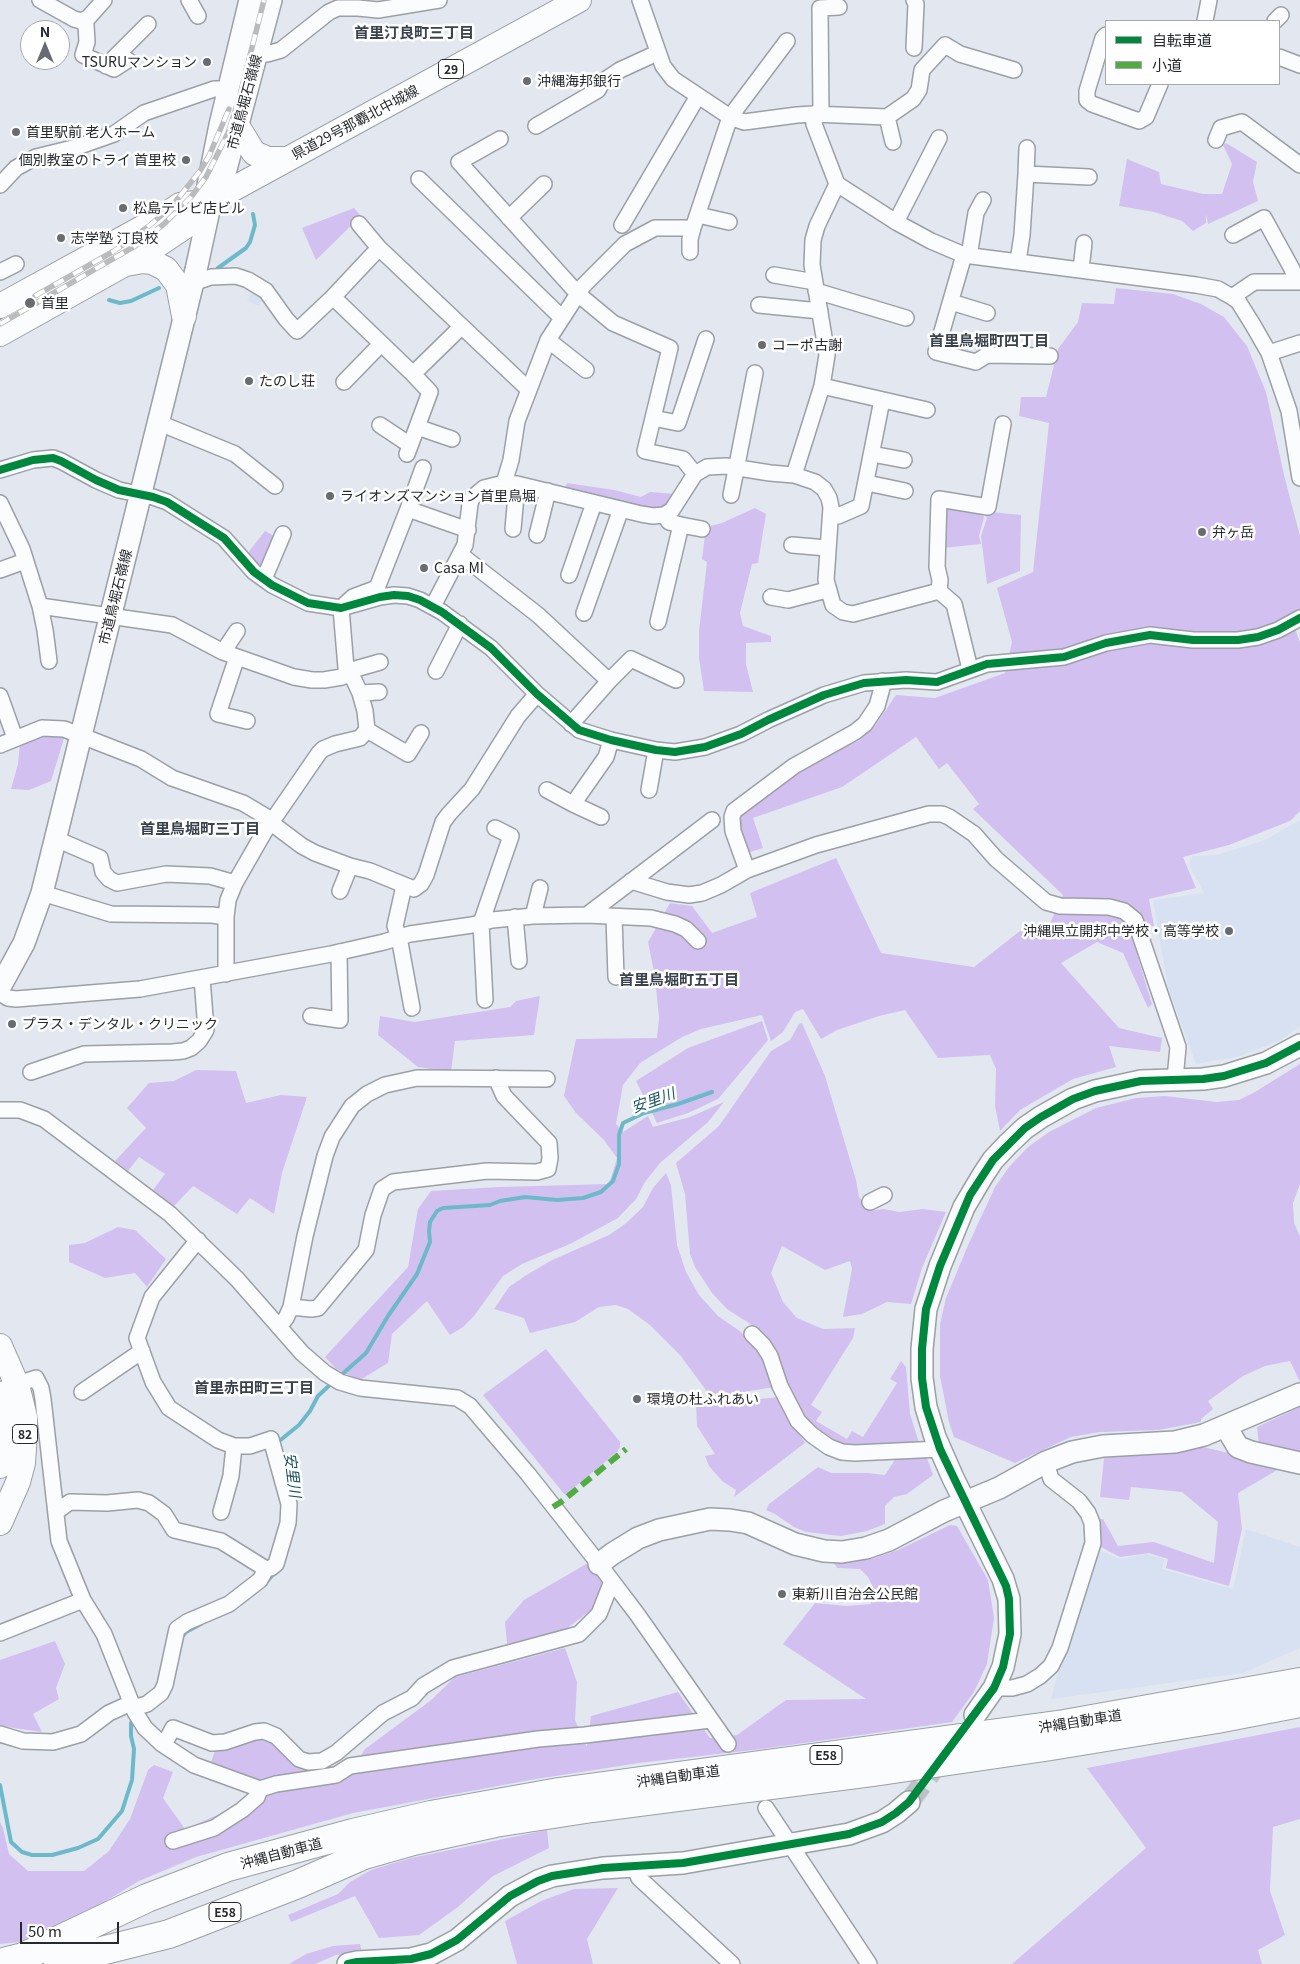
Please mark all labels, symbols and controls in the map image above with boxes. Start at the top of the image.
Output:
north arrow [20,20,70,70]
legend [1105,20,1280,85]
text: N [40,21,50,41]
district label: 首里汀良町三丁目 [354,23,474,41]
text: 自転車道 [1152,29,1212,50]
street label: 市道鳥堀石嶺線 [223,52,265,152]
place label: TSURUマンション [82,54,197,70]
text: 小道 [1152,54,1182,75]
marker: TSURUマンション [201,56,213,68]
road number: 29 [438,60,464,78]
place label: 沖縄海邦銀行 [537,73,621,89]
marker: 沖縄海邦銀行 [521,75,533,87]
street label: 県道29号那覇北中城線 [289,81,421,163]
place label: 首里駅前 老人ホーム [26,124,155,140]
marker: 首里駅前 老人ホーム [10,126,22,138]
place label: 個別教室のトライ 首里校 [19,152,176,168]
marker: 個別教室のトライ 首里校 [180,154,192,166]
place label: 松島テレビ店ビル [133,200,245,216]
marker: 松島テレビ店ビル [117,202,129,214]
place label: 志学塾 汀良校 [71,230,158,246]
marker: 志学塾 汀良校 [55,232,67,244]
place label: 首里 [41,295,69,311]
marker: 首里 [23,296,37,310]
district label: 首里鳥堀町四丁目 [929,331,1049,349]
place label: コーポ古謝 [772,337,842,353]
marker: コーポ古謝 [756,339,768,351]
place label: たのし荘 [259,373,315,389]
marker: たのし荘 [243,375,255,387]
place label: ライオンズマンション首里鳥堀 [340,488,536,504]
marker: ライオンズマンション首里鳥堀 [324,490,336,502]
place label: 弁ヶ岳 [1212,524,1254,540]
marker: 弁ヶ岳 [1196,526,1208,538]
street label: 市道鳥堀石嶺線 [95,547,135,647]
place label: Casa MI [434,560,484,576]
marker: Casa MI [418,562,430,574]
district label: 首里鳥堀町三丁目 [140,819,260,837]
place label: 沖縄県立開邦中学校・高等学校 [1023,923,1219,939]
marker: 沖縄県立開邦中学校・高等学校 [1223,925,1235,937]
district label: 首里鳥堀町五丁目 [619,970,739,988]
place label: プラス・デンタル・クリニック [22,1016,218,1032]
marker: プラス・デンタル・クリニック [6,1018,18,1030]
water label: 安里川 [629,1084,677,1116]
district label: 首里赤田町三丁目 [194,1378,314,1396]
place label: 環境の杜ふれあい [647,1391,759,1407]
marker: 環境の杜ふれあい [631,1393,643,1405]
road number: 82 [12,1425,38,1444]
water label: 安里川 [281,1452,305,1498]
place label: 東新川自治会公民館 [792,1586,918,1602]
marker: 東新川自治会公民館 [776,1588,788,1600]
street label: 沖縄自動車道 [1037,1706,1123,1736]
road number: E58 [810,1746,842,1764]
street label: 沖縄自動車道 [635,1762,721,1790]
street label: 沖縄自動車道 [238,1834,324,1872]
road number: E58 [209,1902,241,1921]
scale bar [22,1912,121,1944]
text: 50 m [28,1920,62,1941]

